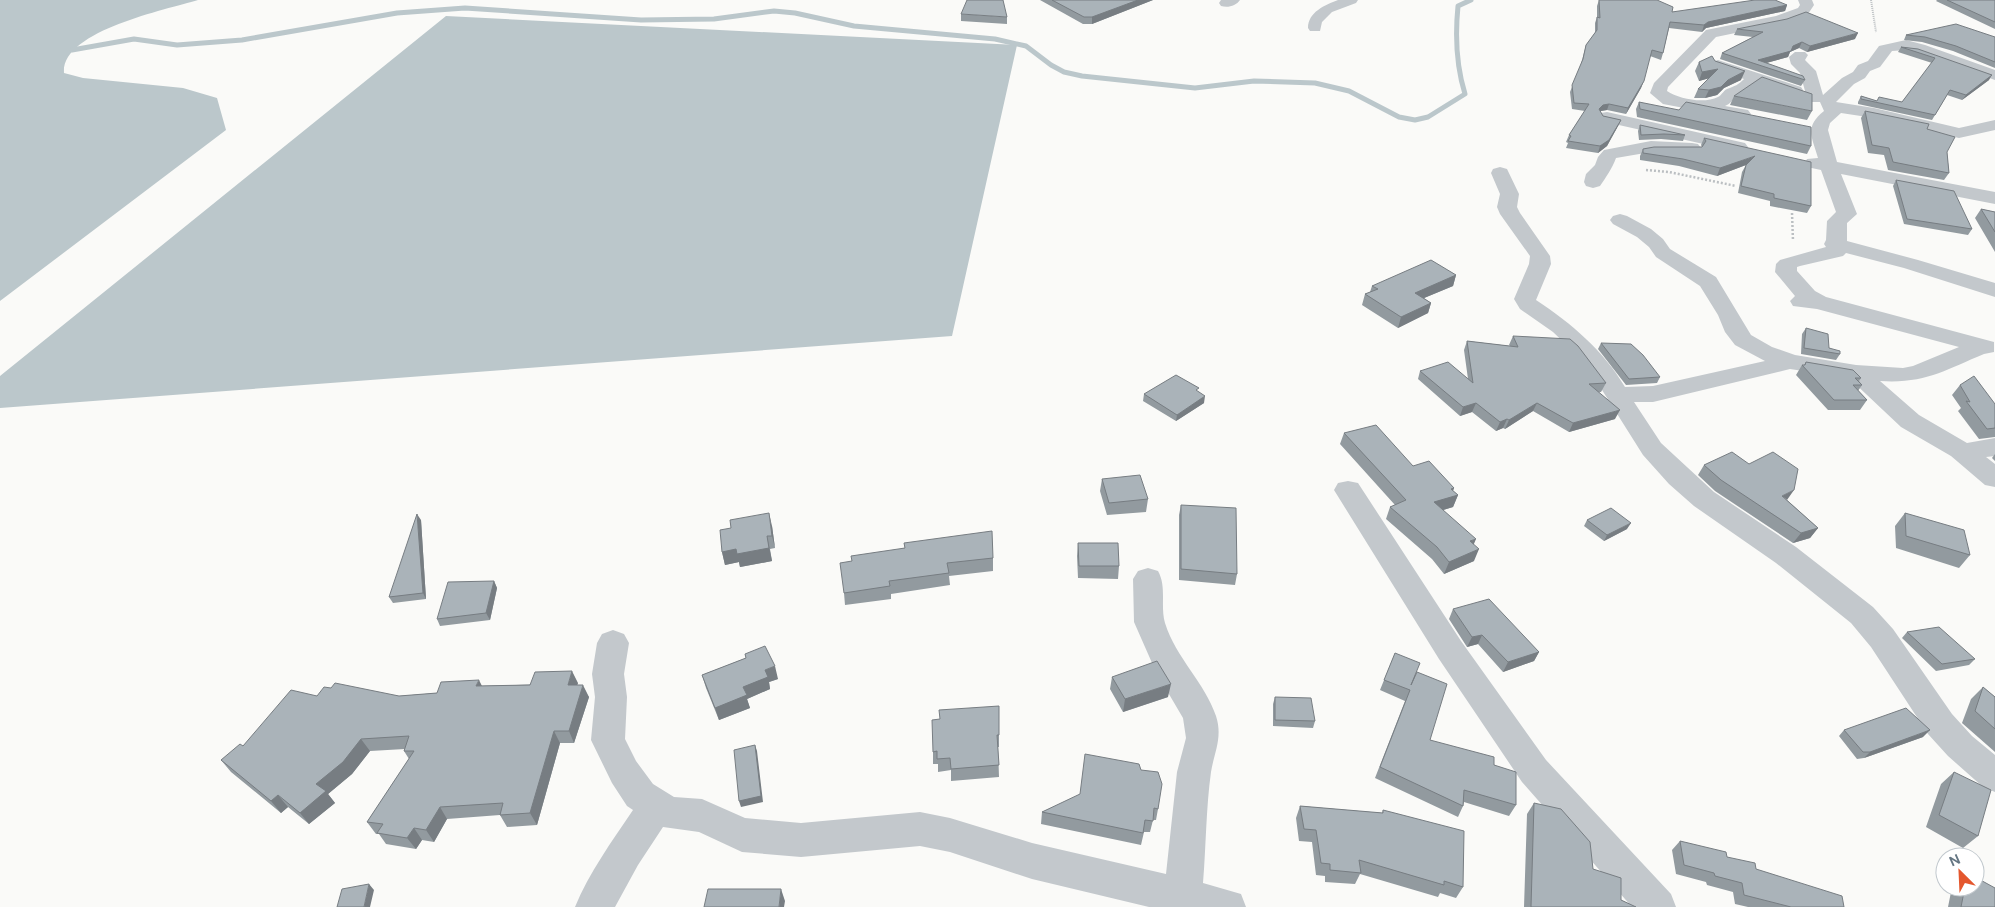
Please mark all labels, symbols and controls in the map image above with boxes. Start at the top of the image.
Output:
north arrow [1935,847,1985,897]
text: N [1946,850,1963,870]

